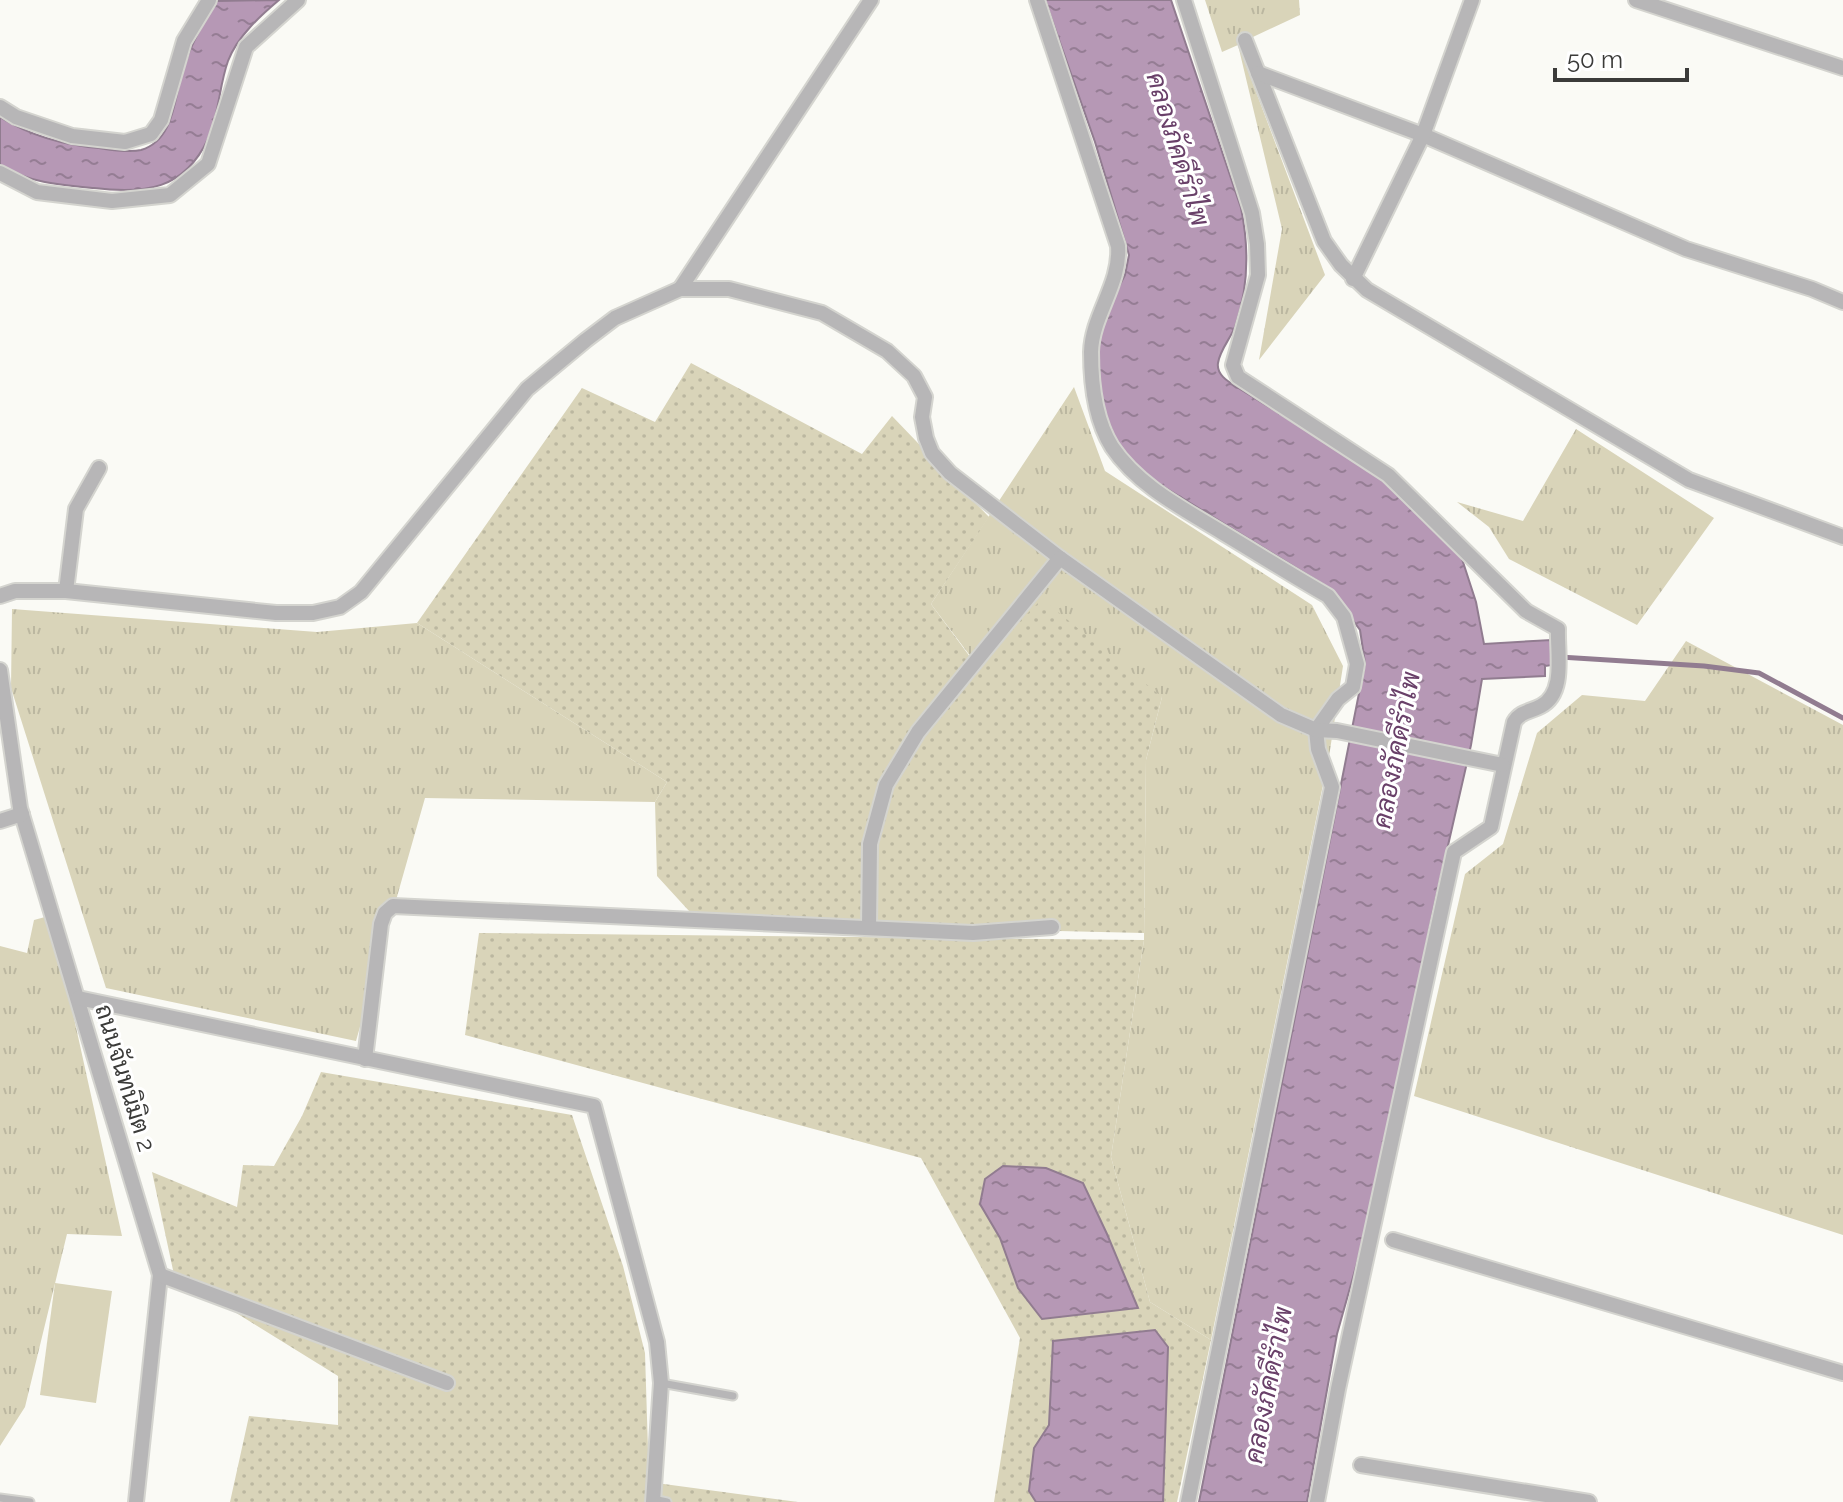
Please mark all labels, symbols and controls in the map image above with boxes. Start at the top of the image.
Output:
scale bar [1555,32,1687,82]
text: 50 m [1567,45,1623,74]
water label: คลองภัคดีรำไพ [1140,68,1217,230]
water label: คลองภัคดีรำไพ [1365,669,1426,831]
street label: ถนนจันทนิมิต 2 [89,1001,162,1155]
water label: คลองภัคดีรำไพ [1237,1304,1298,1466]

